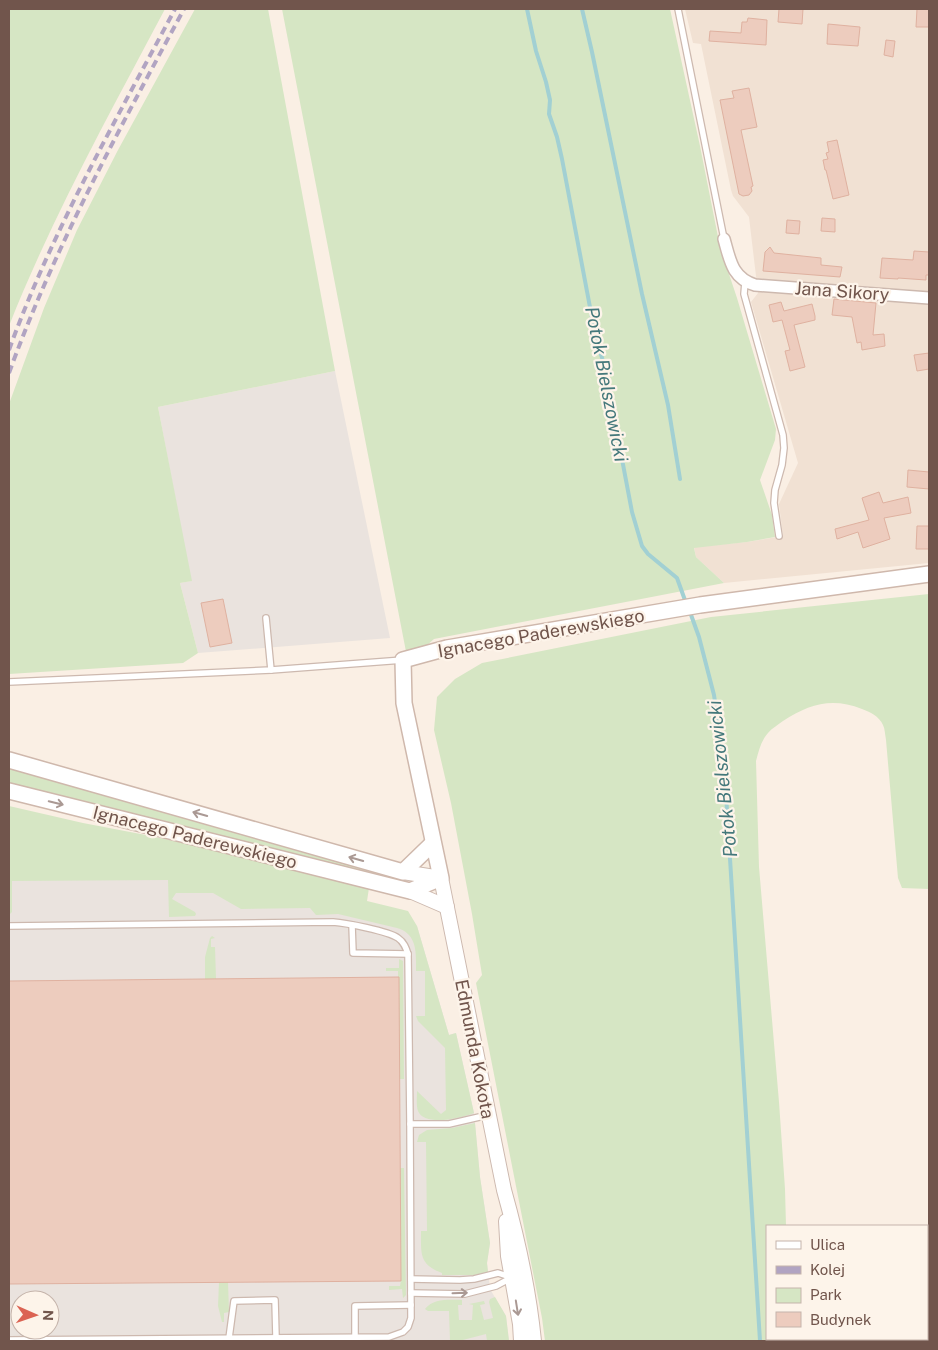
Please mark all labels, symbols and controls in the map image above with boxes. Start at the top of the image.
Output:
street label: Jana Sikory [794,277,890,305]
water label: Potok Bielszowicki [581,304,633,464]
street label: Ignacego Paderewskiego [436,604,646,662]
water label: Potok Bielszowicki [703,699,741,859]
one-way arrow [48,799,64,808]
street label: Ignacego Paderewskiego [91,801,299,873]
one-way arrow [192,808,208,818]
one-way arrow [348,854,364,864]
street label: Edmunda Kokota [451,977,499,1121]
legend [766,1225,928,1340]
text: Ulica [810,1236,845,1253]
text: Kolej [810,1261,845,1278]
text: Park [810,1286,842,1303]
one-way arrow [452,1289,468,1298]
north arrow [10,1290,60,1340]
one-way arrow [512,1300,522,1316]
text: N [40,1310,56,1321]
text: Budynek [810,1311,871,1328]

